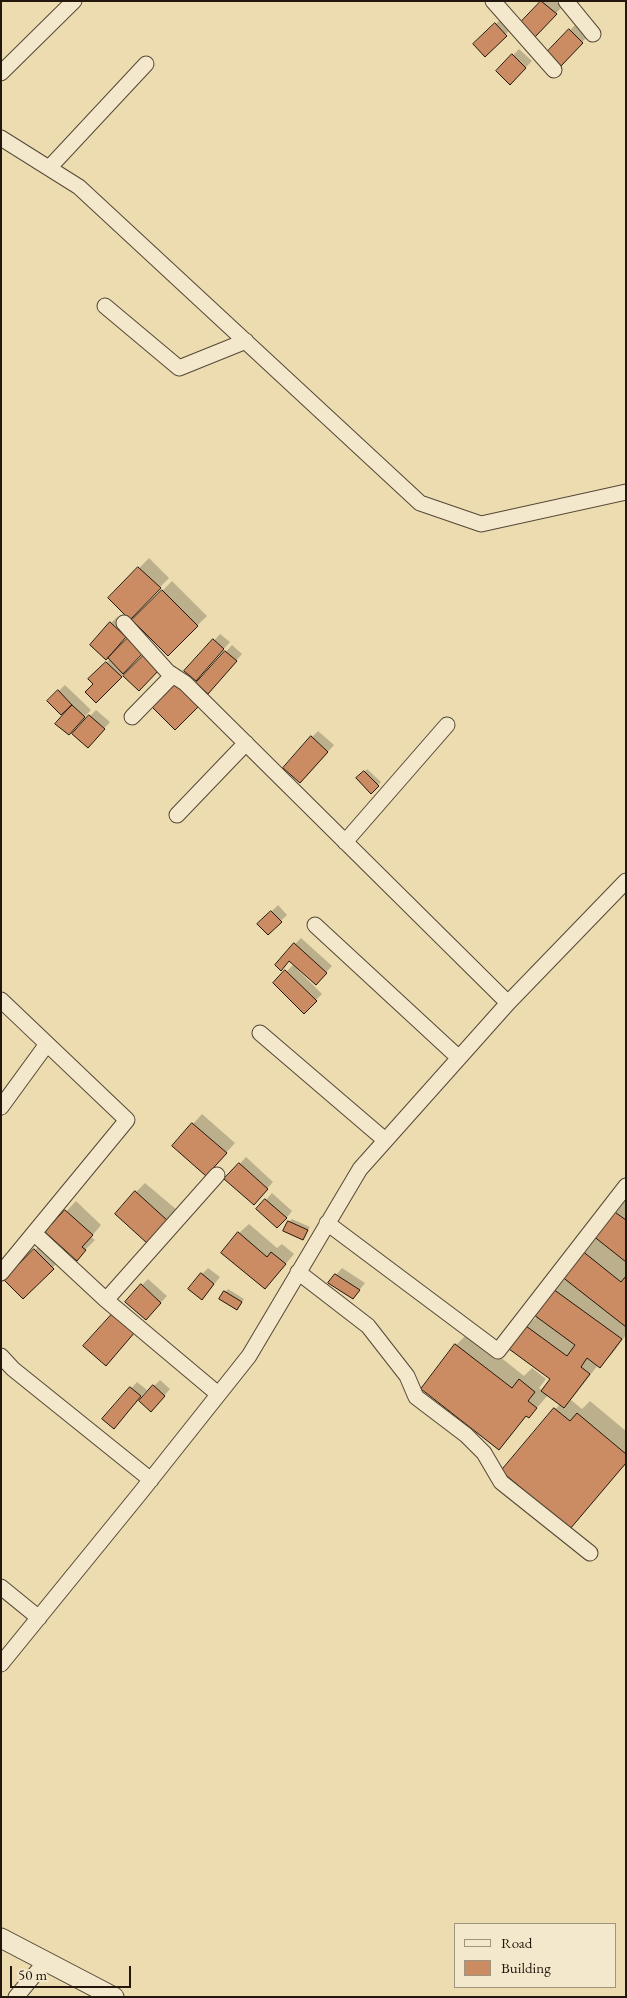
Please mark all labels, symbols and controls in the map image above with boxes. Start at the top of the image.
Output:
legend [454,1923,617,1988]
text: Road [501,1933,532,1952]
scale bar [12,1956,134,1988]
text: Building [501,1958,551,1977]
text: 50 m [18,1965,47,1984]

